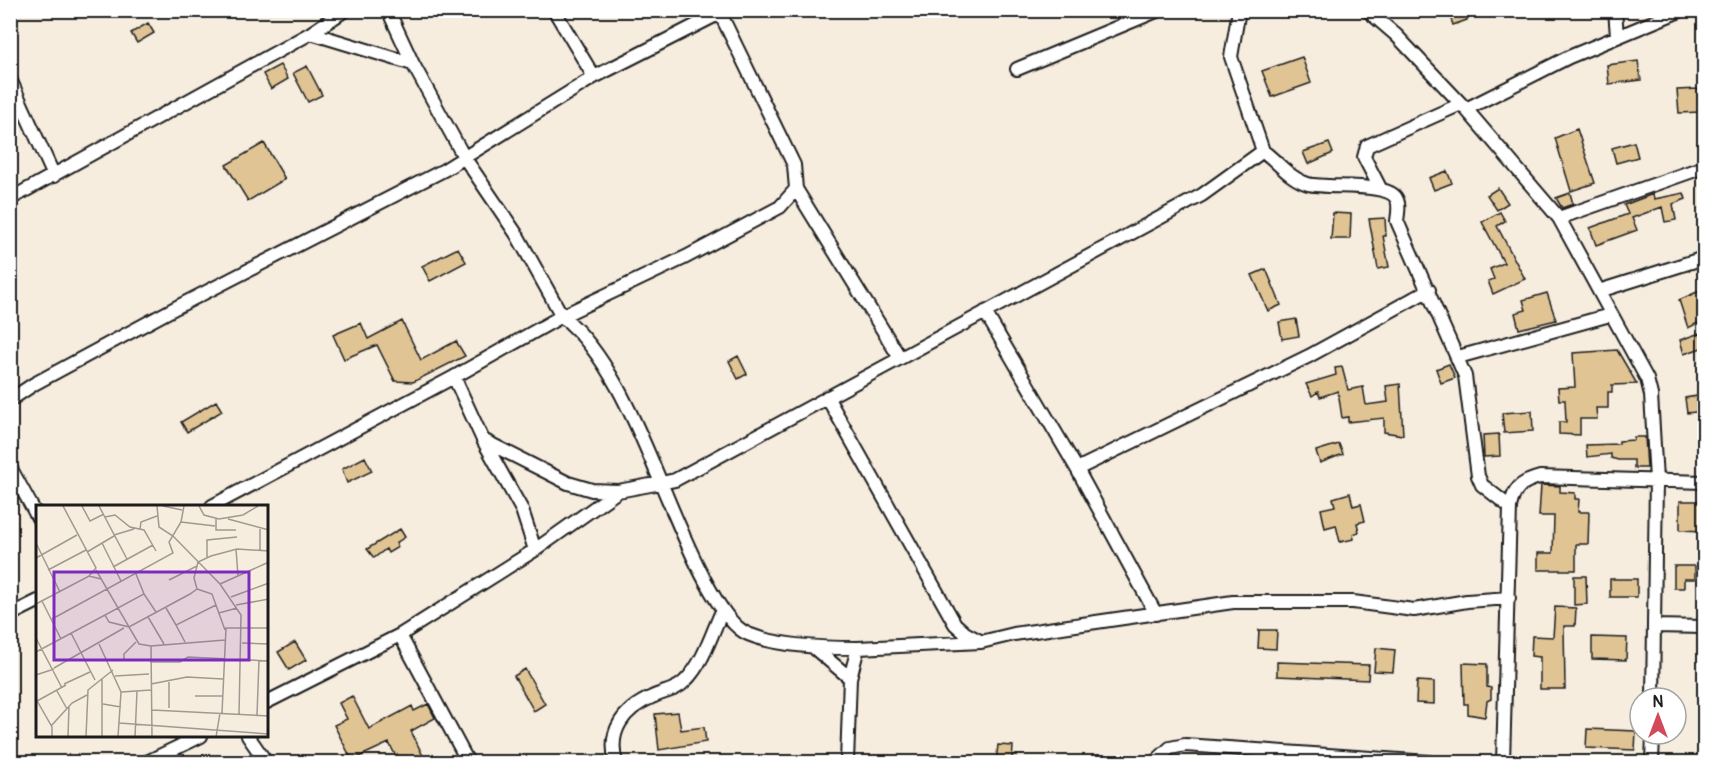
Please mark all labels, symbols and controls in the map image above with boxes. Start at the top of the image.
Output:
inset map [36,505,268,737]
north arrow [1628,686,1688,746]
text: N [1653,692,1664,712]

